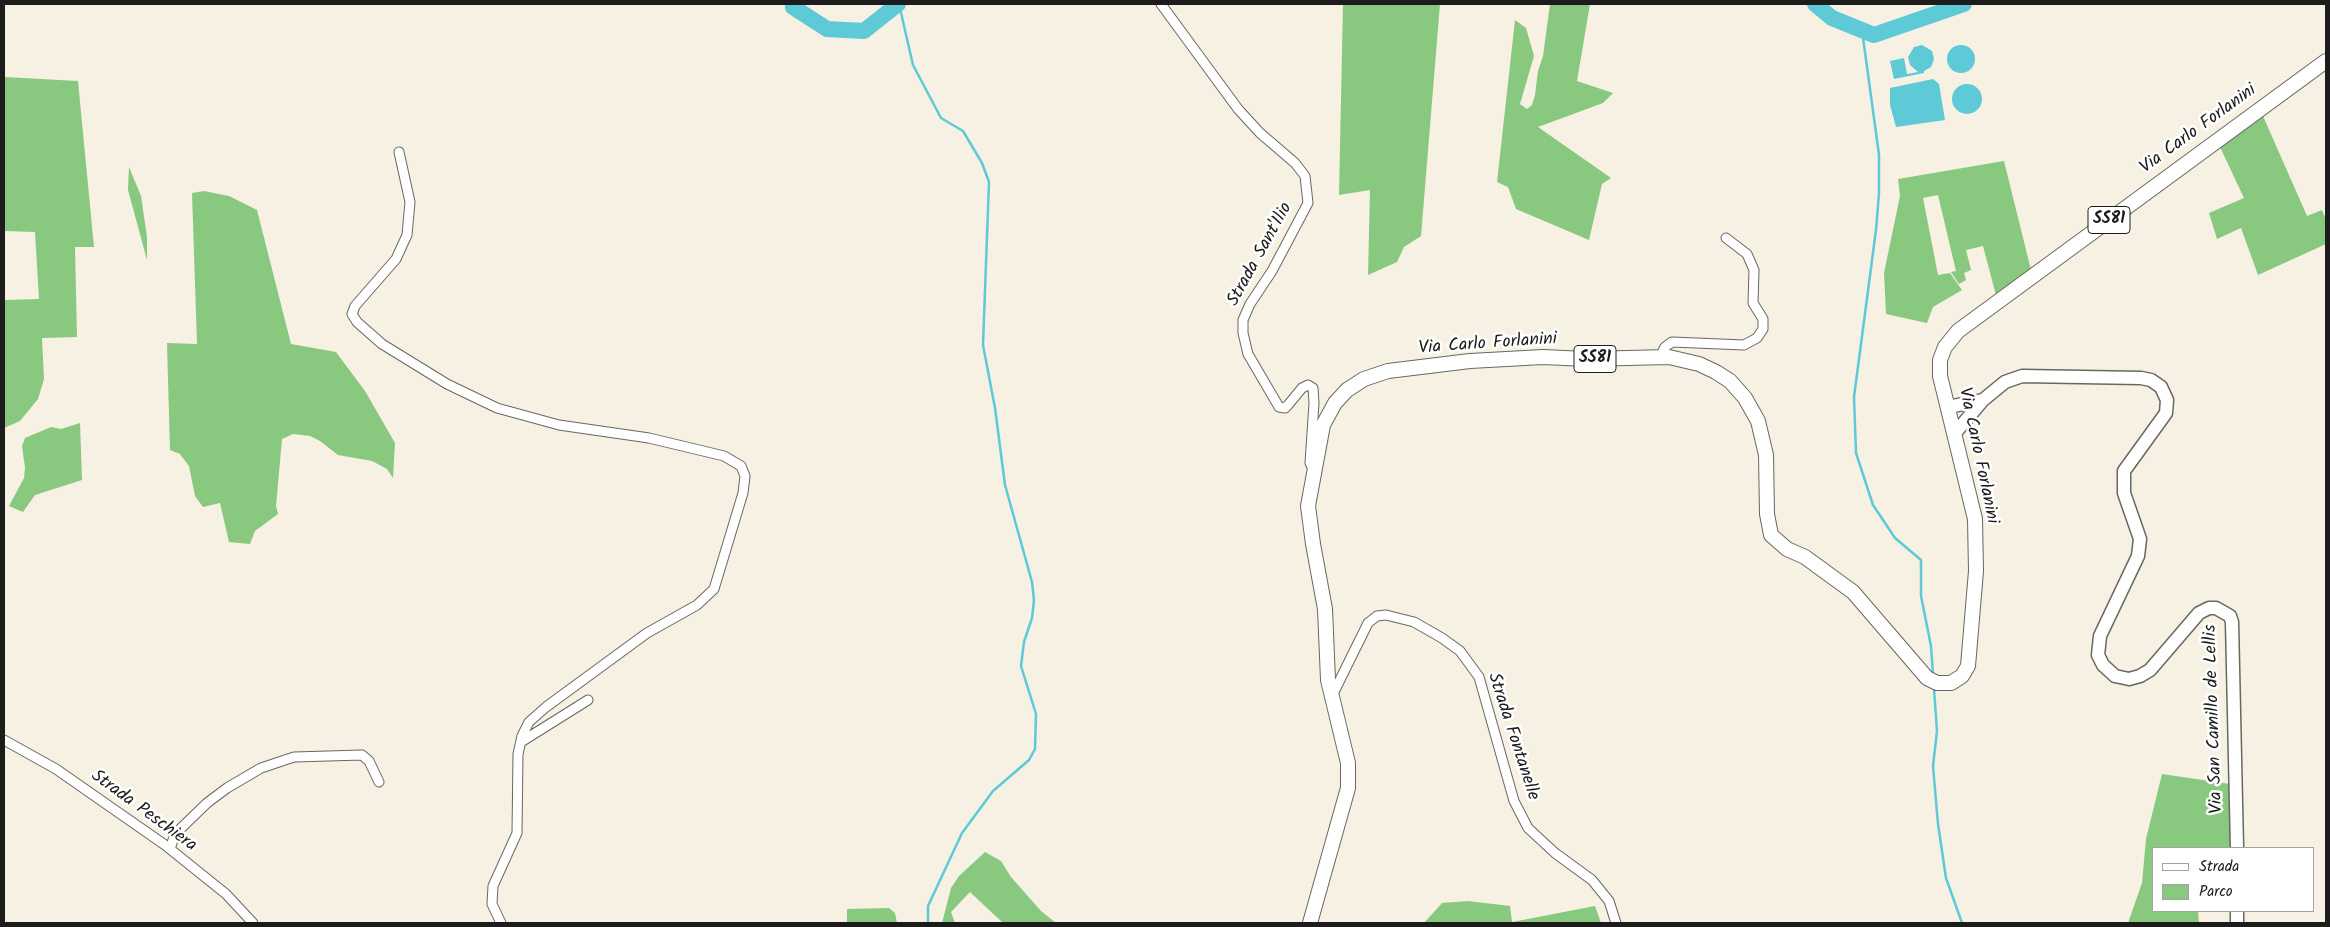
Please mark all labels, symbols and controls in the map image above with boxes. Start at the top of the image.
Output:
street label: Via Carlo Forlanini [2137,81,2261,179]
street label: Strada Sant'Ilio [1224,199,1298,311]
road number: SS81 [2088,206,2130,234]
street label: Via Carlo Forlanini [1418,329,1558,361]
road number: SS81 [1574,346,1616,372]
street label: Via Carlo Forlanini [1952,386,2002,526]
street label: Via San Camillo de Lellis [2201,624,2229,814]
street label: Strada Fontanelle [1481,671,1543,803]
street label: Strada Peschiera [86,766,200,858]
legend [2152,847,2315,912]
text: Strada [2199,855,2239,879]
text: Parco [2199,880,2233,904]

